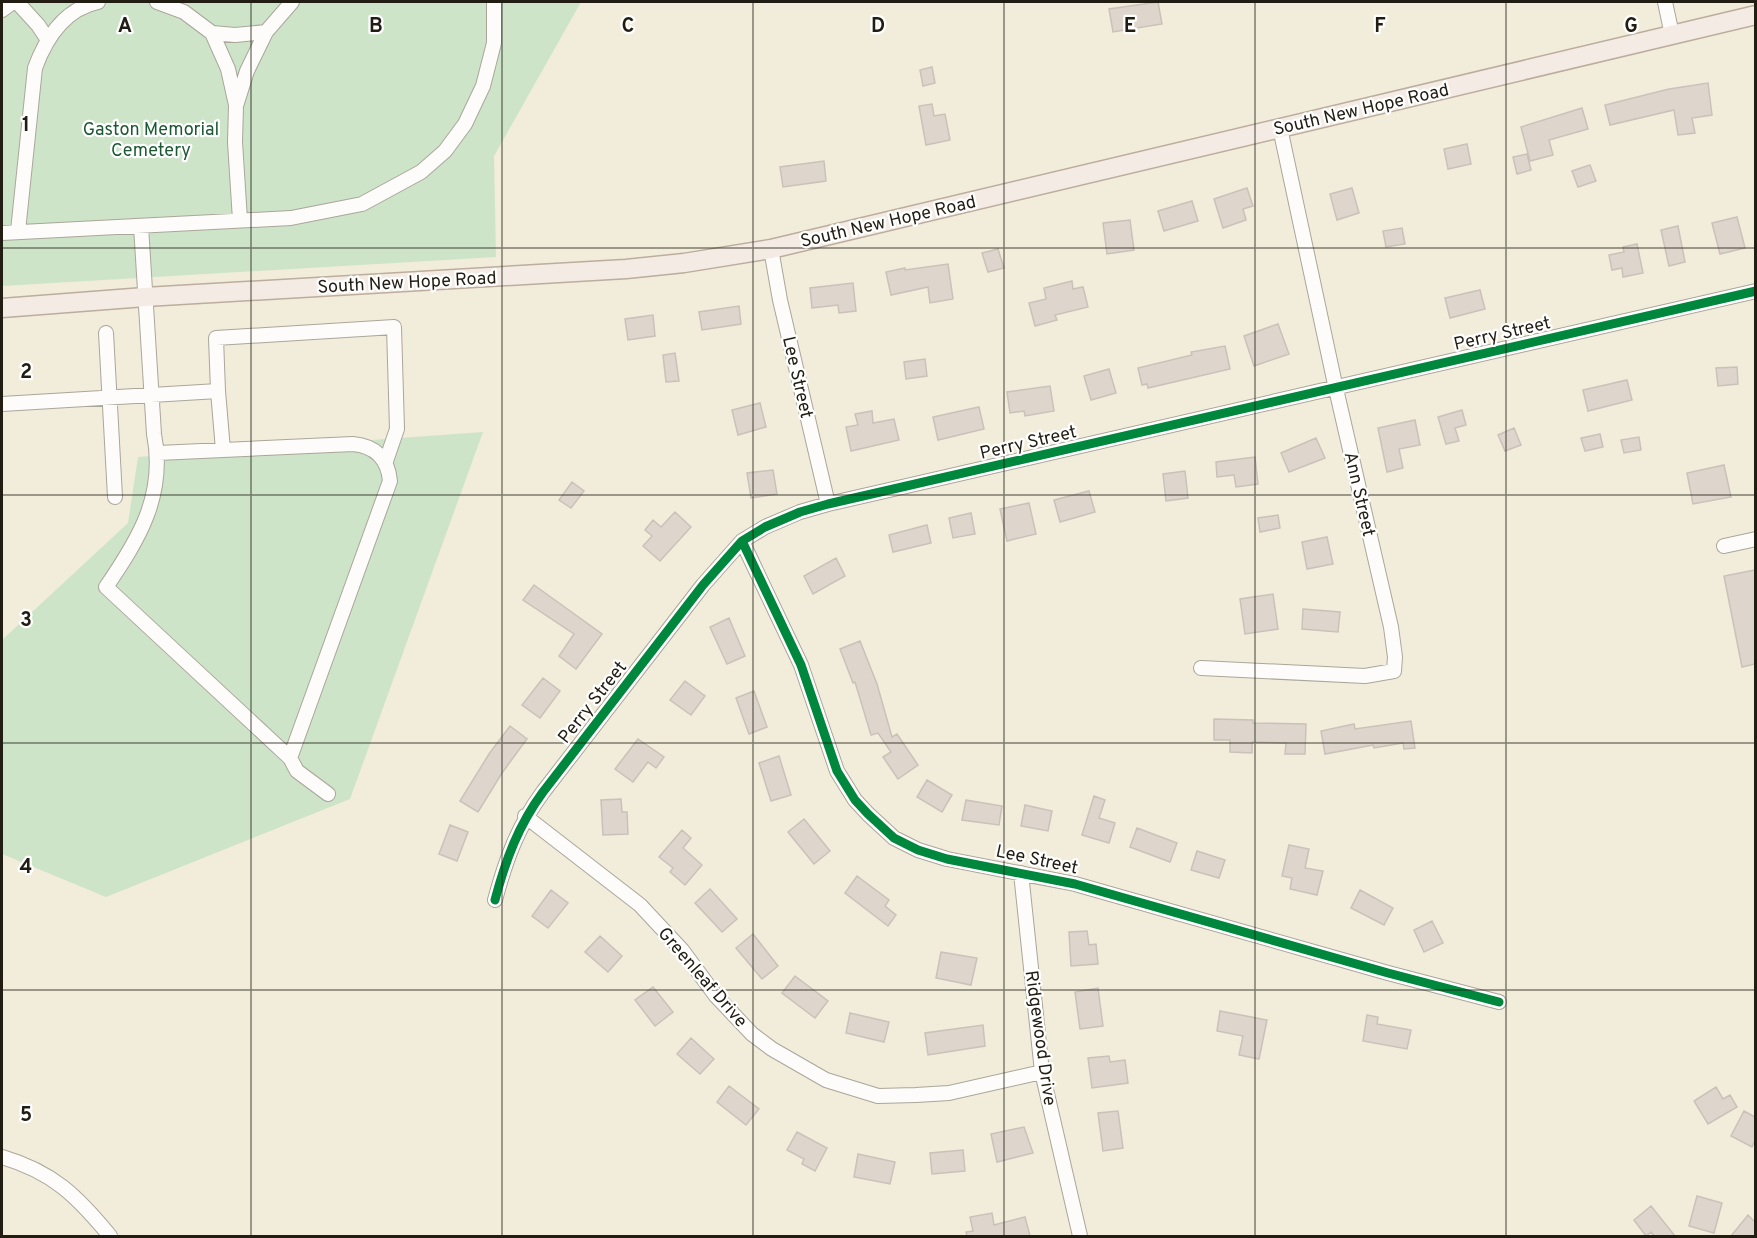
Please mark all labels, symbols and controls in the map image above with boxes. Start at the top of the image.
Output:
text: A [118,14,132,40]
text: B [369,14,383,40]
text: C [622,14,634,40]
text: D [871,14,885,40]
text: E [1124,14,1136,40]
text: F [1374,14,1386,40]
text: G [1624,14,1638,40]
street label: South New Hope Road [1271,79,1451,142]
text: 1 [22,113,30,139]
park label: Gaston Memorial Cemetery [83,119,219,163]
street label: South New Hope Road [798,191,978,254]
street label: South New Hope Road [317,267,497,300]
street label: Perry Street [1452,312,1553,357]
street label: Lee Street [776,334,817,421]
text: 2 [20,360,32,386]
street label: Perry Street [978,421,1079,466]
street label: Ann Street [1338,450,1379,539]
text: 3 [20,608,32,634]
street label: Perry Street [554,657,633,749]
street label: Lee Street [993,841,1080,880]
text: 4 [20,855,32,881]
street label: Greenleaf Drive [652,923,752,1033]
street label: Ridgewood Drive [1019,969,1060,1107]
text: 5 [20,1103,32,1129]

